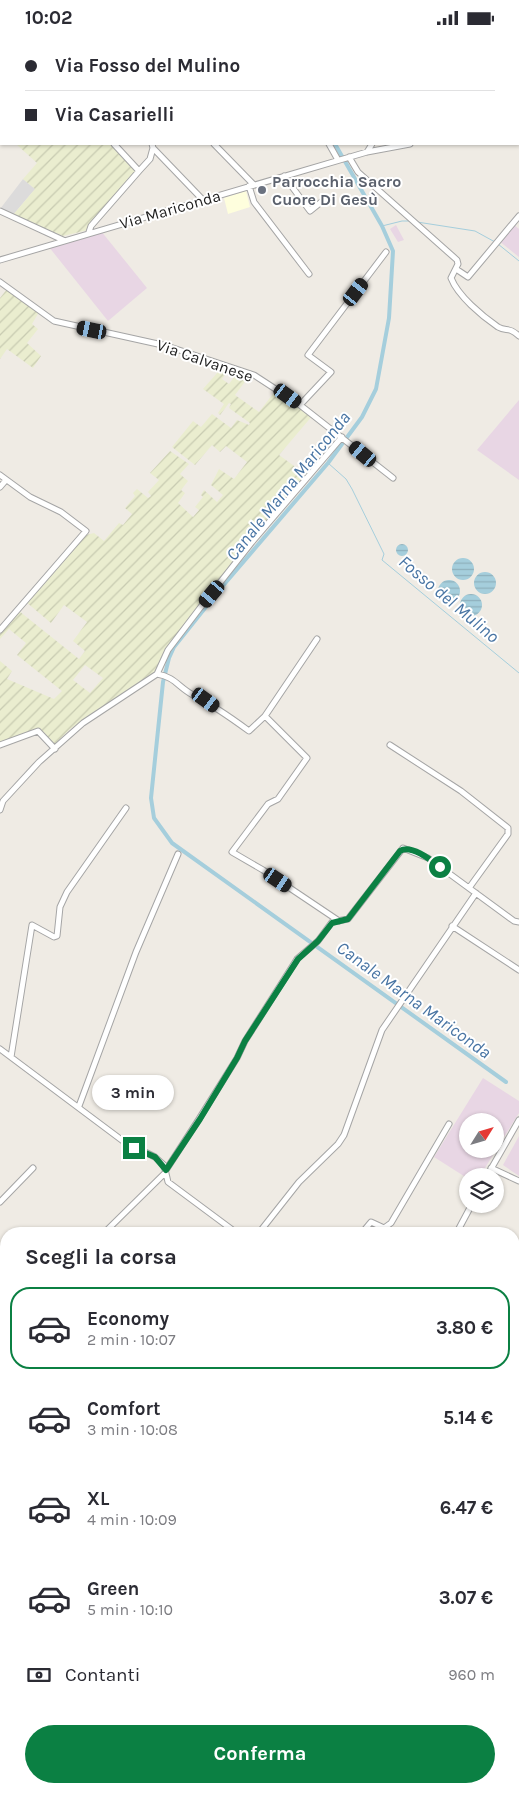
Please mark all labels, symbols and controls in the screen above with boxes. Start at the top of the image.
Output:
text: 10:02 [25,7,72,29]
text: Via Fosso del Mulino [55,55,240,77]
text: Via Casarielli [55,104,174,126]
place label: Parrocchia Sacro Cuore Di Gesù [272,172,401,209]
marker: Parrocchia Sacro Cuore Di Gesù [256,184,268,196]
street label: Via Mariconda [117,186,223,233]
car [340,276,371,308]
car [75,320,108,340]
street label: Via Calvanese [154,335,256,386]
car [271,381,304,411]
water label: Canale Marna Mariconda [221,407,355,565]
car [346,439,379,469]
water label: Fosso del Mulino [394,551,504,648]
car [196,578,227,610]
car [189,685,222,715]
route start [429,856,451,878]
car [261,865,294,895]
water label: Canale Marna Mariconda [332,937,496,1063]
callout: 3 min [93,1075,175,1111]
text: 3 min [111,1083,155,1102]
north arrow [459,1113,504,1157]
map controls [459,1113,504,1213]
route end [123,1137,145,1159]
button: layers [459,1168,504,1213]
text: Scegli la corsa [25,1244,177,1270]
icon: car [27,1306,72,1351]
text: Economy [87,1308,169,1330]
text: 3.80 € [436,1317,493,1339]
text: 2 min · 10:07 [87,1330,175,1349]
icon: car [27,1396,72,1441]
text: Comfort [87,1398,161,1420]
text: 5.14 € [443,1407,493,1429]
text: 3 min · 10:08 [87,1420,178,1439]
icon: car [27,1486,72,1531]
text: XL [87,1488,109,1510]
text: 6.47 € [440,1497,493,1519]
text: 4 min · 10:09 [87,1510,177,1529]
icon: car [27,1576,72,1621]
text: Green [87,1578,139,1600]
text: 3.07 € [439,1587,493,1609]
text: 5 min · 10:10 [87,1600,173,1619]
icon: cash [25,1661,53,1689]
text: Contanti [65,1664,140,1686]
text: 960 m [448,1665,495,1684]
button: Conferma [25,1725,495,1783]

